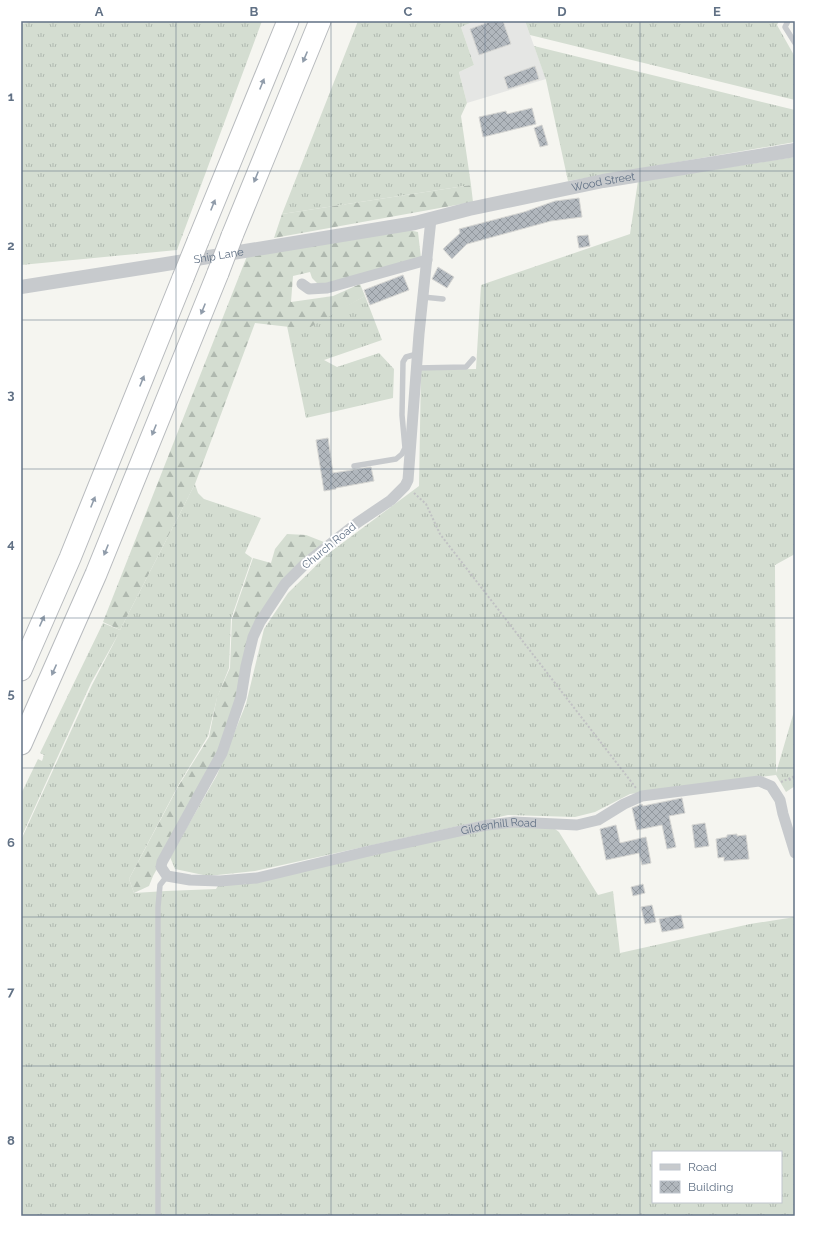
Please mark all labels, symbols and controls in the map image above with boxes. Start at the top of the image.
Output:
text: A [95,4,104,19]
text: B [250,4,259,19]
text: C [404,4,413,19]
text: D [557,4,567,19]
text: E [713,4,721,19]
one-way arrow [301,51,307,63]
one-way arrow [259,78,265,90]
text: 1 [8,89,15,104]
street label: Wood Street [570,169,636,194]
one-way arrow [252,172,258,184]
one-way arrow [210,198,216,210]
text: 2 [7,238,15,253]
street label: Ship Lane [193,245,245,266]
one-way arrow [200,304,206,316]
one-way arrow [139,375,145,387]
text: 3 [7,387,15,402]
one-way arrow [151,424,157,435]
one-way arrow [90,495,96,507]
street label: Church Road [299,520,359,572]
text: 4 [7,536,15,551]
one-way arrow [102,545,108,557]
one-way arrow [39,616,45,627]
one-way arrow [51,664,57,675]
text: 5 [7,686,15,701]
street label: Gildenhill Road [459,815,537,837]
text: 6 [7,835,15,850]
text: 7 [7,984,15,999]
text: 8 [7,1133,15,1148]
legend [652,1151,782,1203]
text: Road [688,1160,717,1174]
text: Building [688,1180,734,1194]

